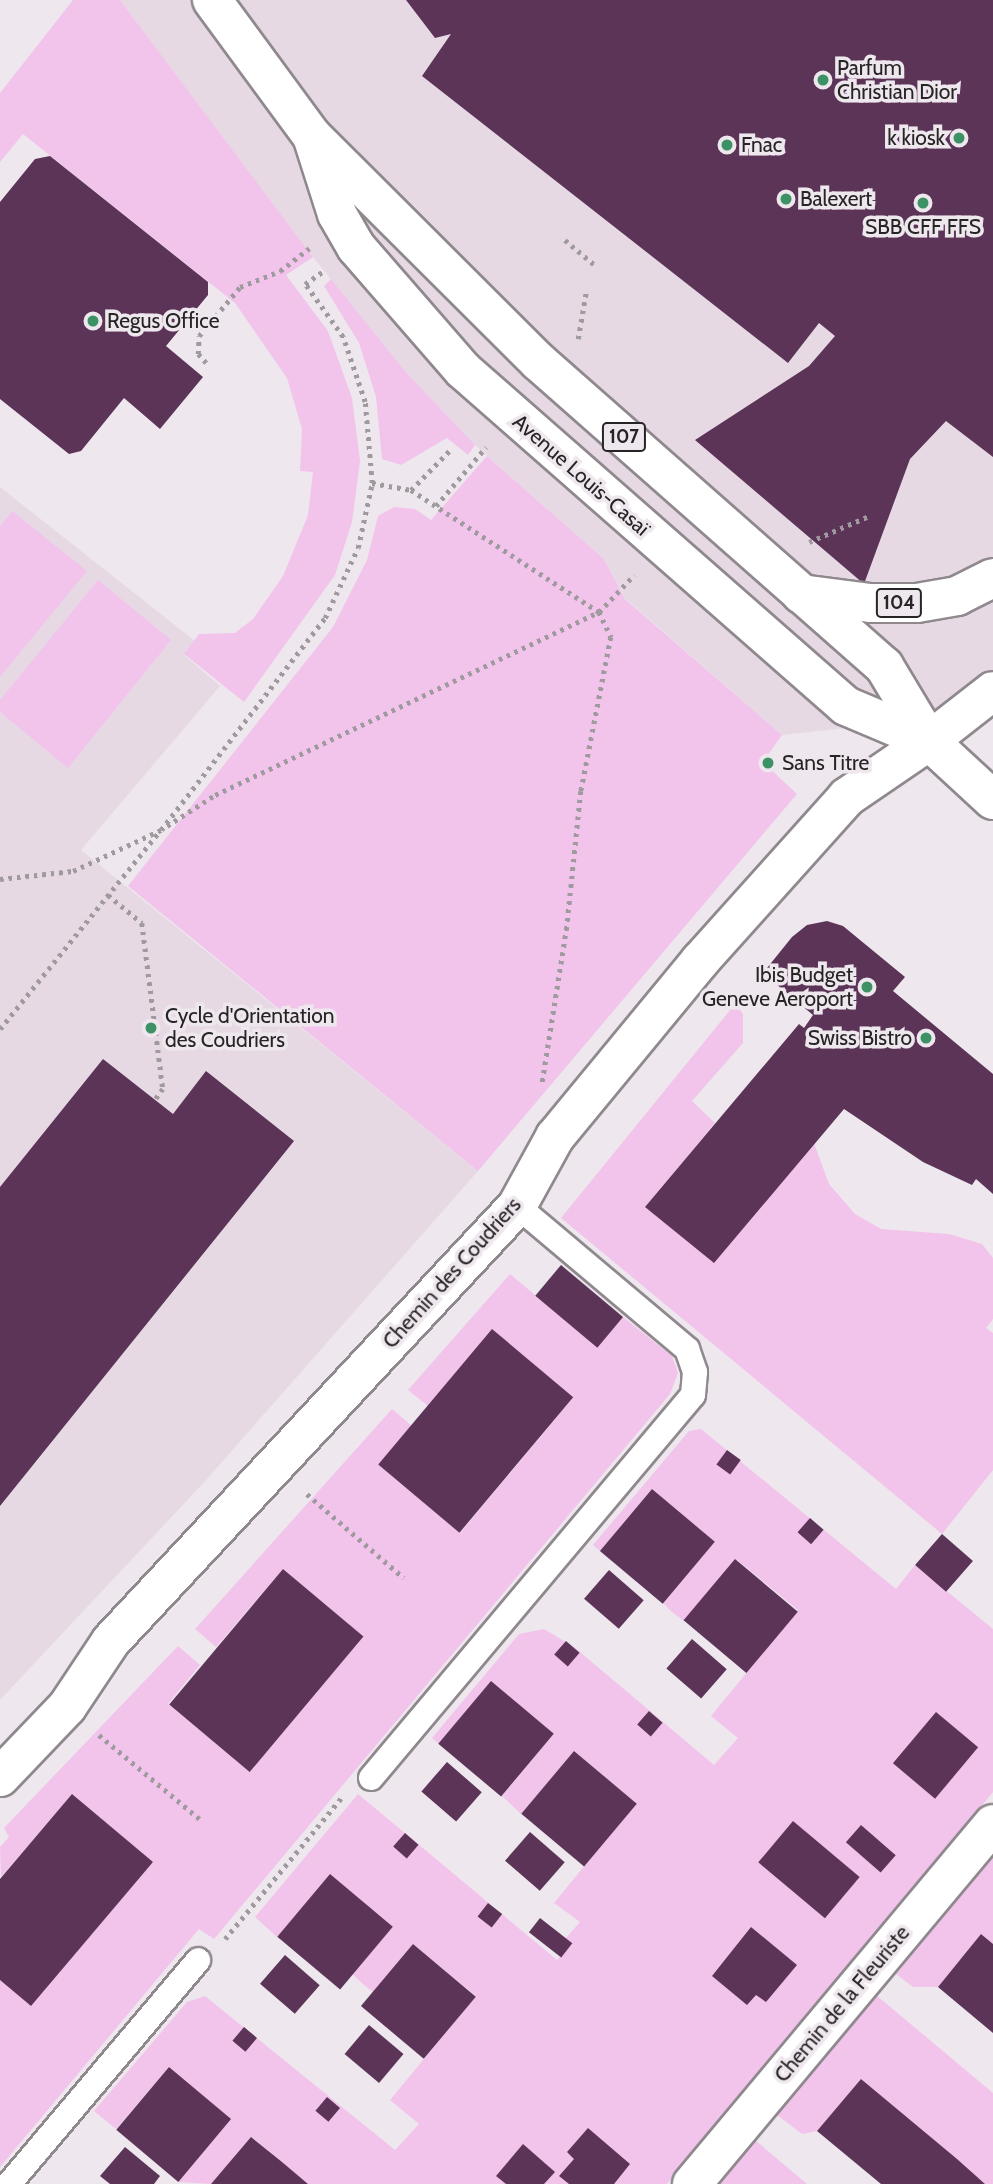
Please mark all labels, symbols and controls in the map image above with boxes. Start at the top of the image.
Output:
place label: Parfum Christian Dior [837,55,957,105]
marker: Parfum Christian Dior [815,72,831,88]
place label: k kiosk [887,125,945,151]
marker: k kiosk [951,130,967,146]
place label: Fnac [741,132,782,158]
marker: Fnac [719,137,735,153]
place label: Balexert [800,186,872,212]
marker: Balexert [778,191,794,207]
marker: SBB CFF FFS [915,195,931,211]
place label: SBB CFF FFS [865,214,981,240]
place label: Regus Office [107,308,219,334]
marker: Regus Office [85,313,101,329]
street label: Avenue Louis-Casaï [508,409,654,541]
road number: 107 [601,422,647,452]
road number: 104 [874,588,923,618]
place label: Sans Titre [782,750,869,776]
marker: Sans Titre [760,755,776,771]
place label: Ibis Budget Geneve Aeroport [702,962,853,1012]
marker: Ibis Budget Geneve Aeroport [859,979,875,995]
place label: Cycle d'Orientation des Coudriers [165,1003,335,1053]
marker: Cycle d'Orientation des Coudriers [143,1020,159,1036]
place label: Swiss Bistro [808,1025,912,1051]
marker: Swiss Bistro [918,1030,934,1046]
street label: Chemin des Coudriers [378,1192,526,1354]
street label: Chemin de la Fleuriste [769,1921,915,2087]

